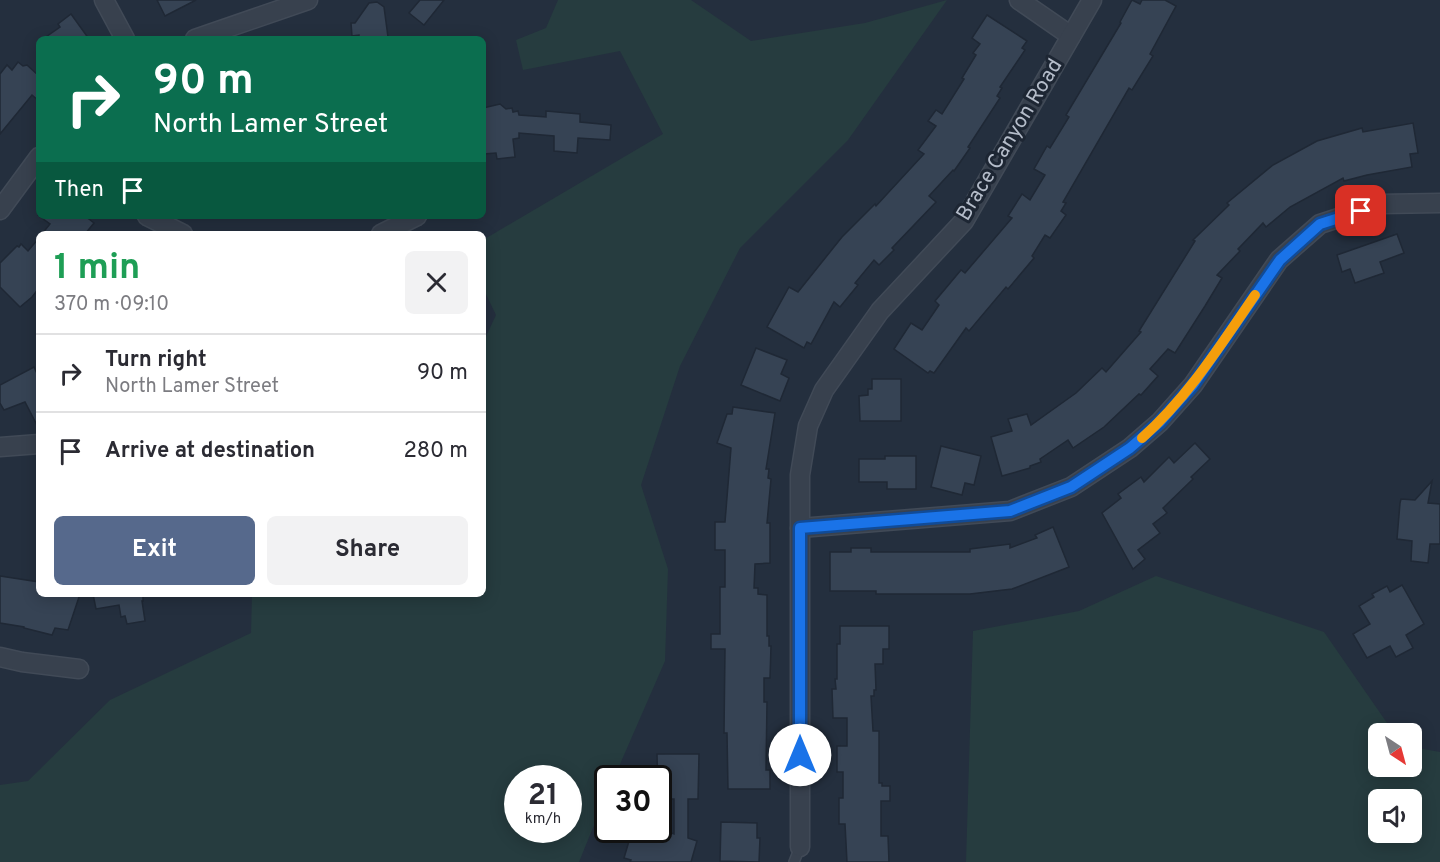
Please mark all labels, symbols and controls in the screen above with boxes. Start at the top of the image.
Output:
street label: Brace Canyon Road [951,54,1069,226]
text: 90 m [153,56,254,109]
icon: right [54,60,132,138]
text: North Lamer Street [153,108,388,142]
icon: arrive [116,174,149,207]
text: Then [54,177,104,204]
pin [1335,185,1386,236]
icon: arrive [1344,194,1377,227]
text: 1 min [54,246,140,292]
button: close [405,251,468,314]
text: 370 m · 09:10 [54,292,169,318]
text: Turn right [105,347,207,374]
icon: right [54,357,87,390]
text: 90 m [417,360,468,387]
text: North Lamer Street [105,374,279,400]
icon: arrive [54,435,87,468]
text: Arrive at destination [105,438,315,465]
text: 280 m [403,438,468,465]
button: Exit [54,516,255,585]
button: Share [267,516,468,585]
position arrow [768,723,832,787]
north arrow [1368,723,1422,777]
map controls [1368,723,1422,843]
speed limit sign: 30 [594,765,672,843]
text: 21 [528,778,558,815]
button: sound [1368,789,1422,843]
text: km/h [525,810,561,829]

